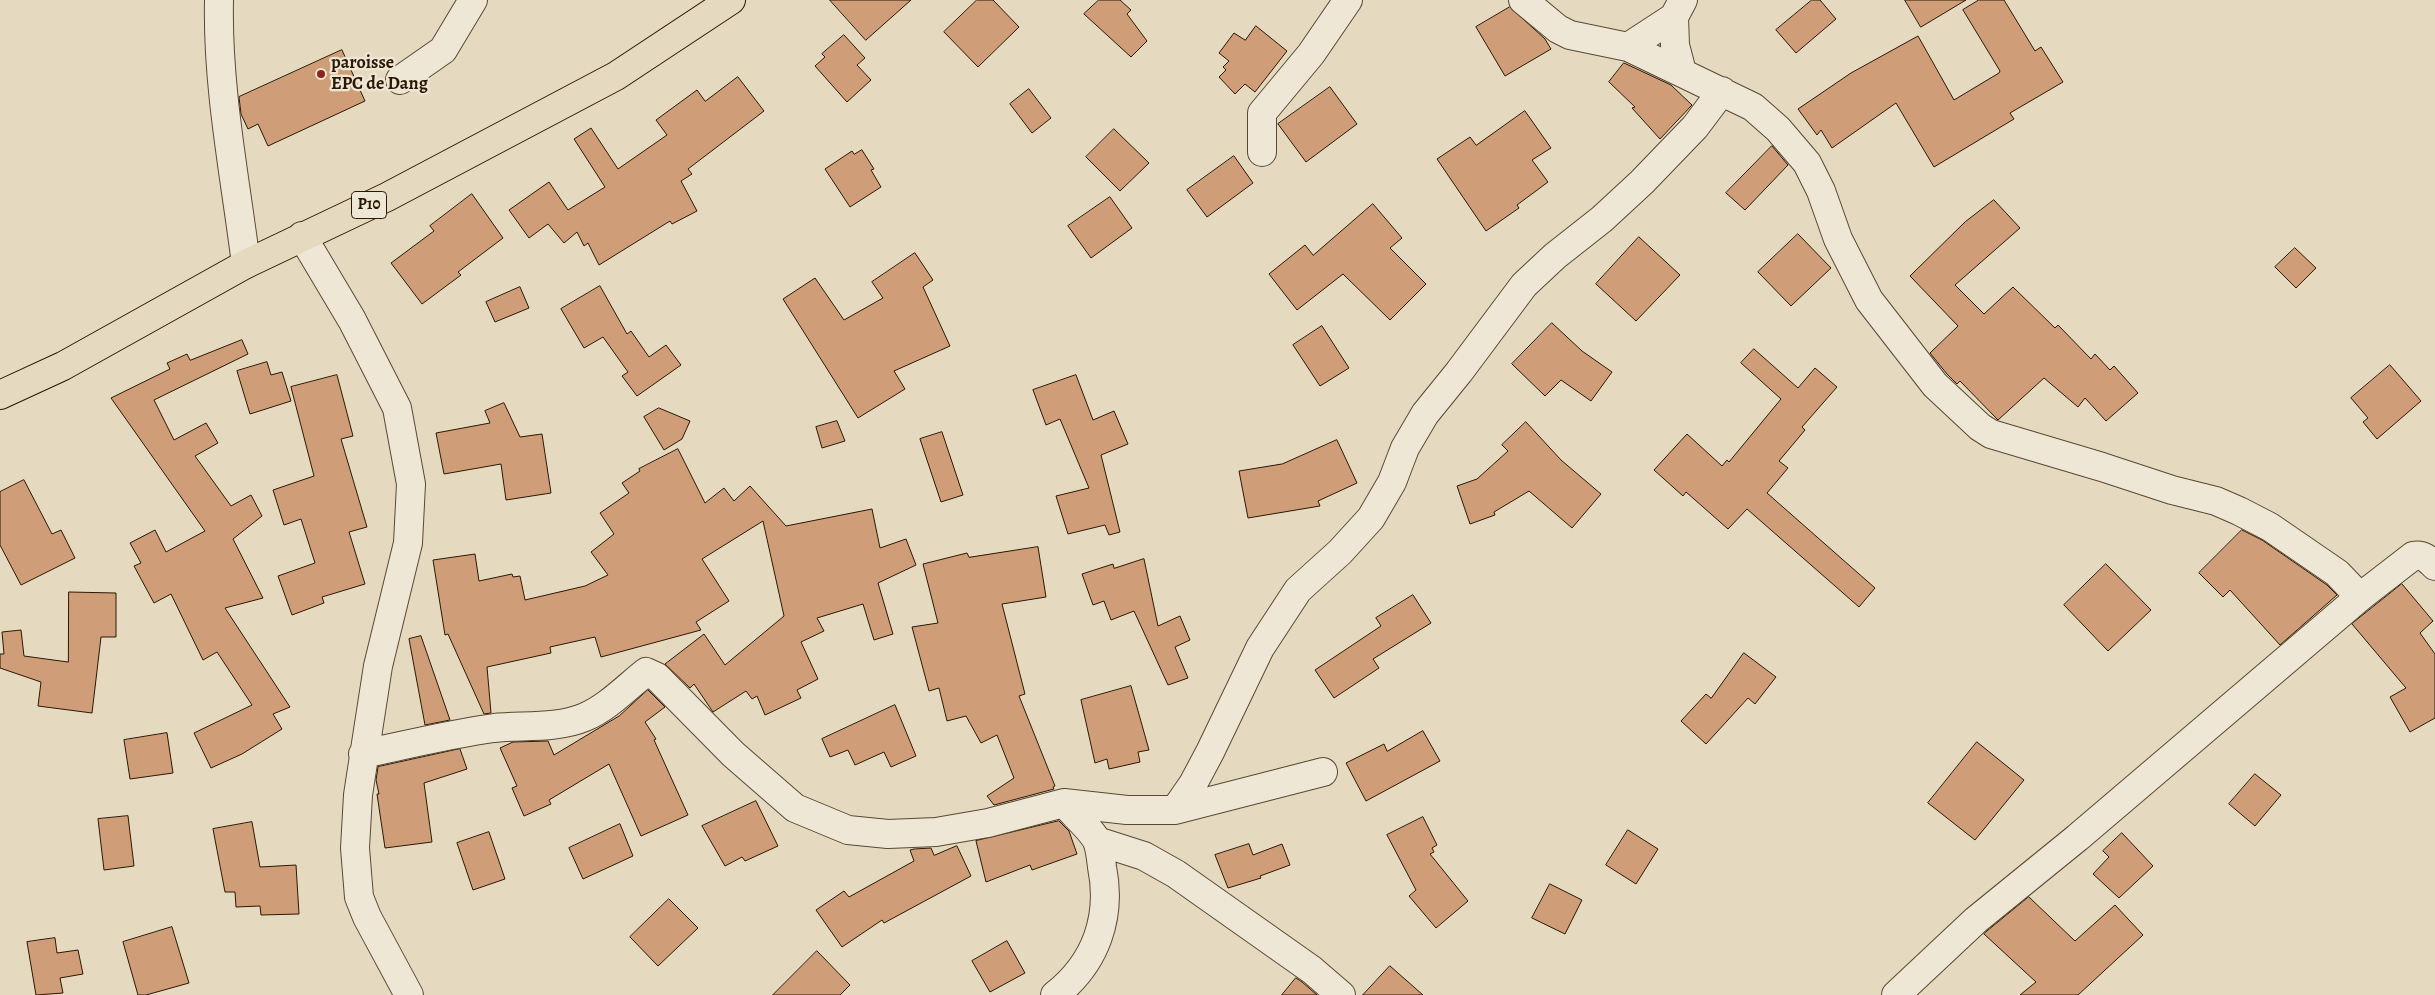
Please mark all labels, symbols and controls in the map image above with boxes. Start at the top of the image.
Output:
place label: paroisse EPC de Dang [331,53,428,96]
marker: paroisse EPC de Dang [315,68,327,80]
road number: P10 [352,192,386,218]

